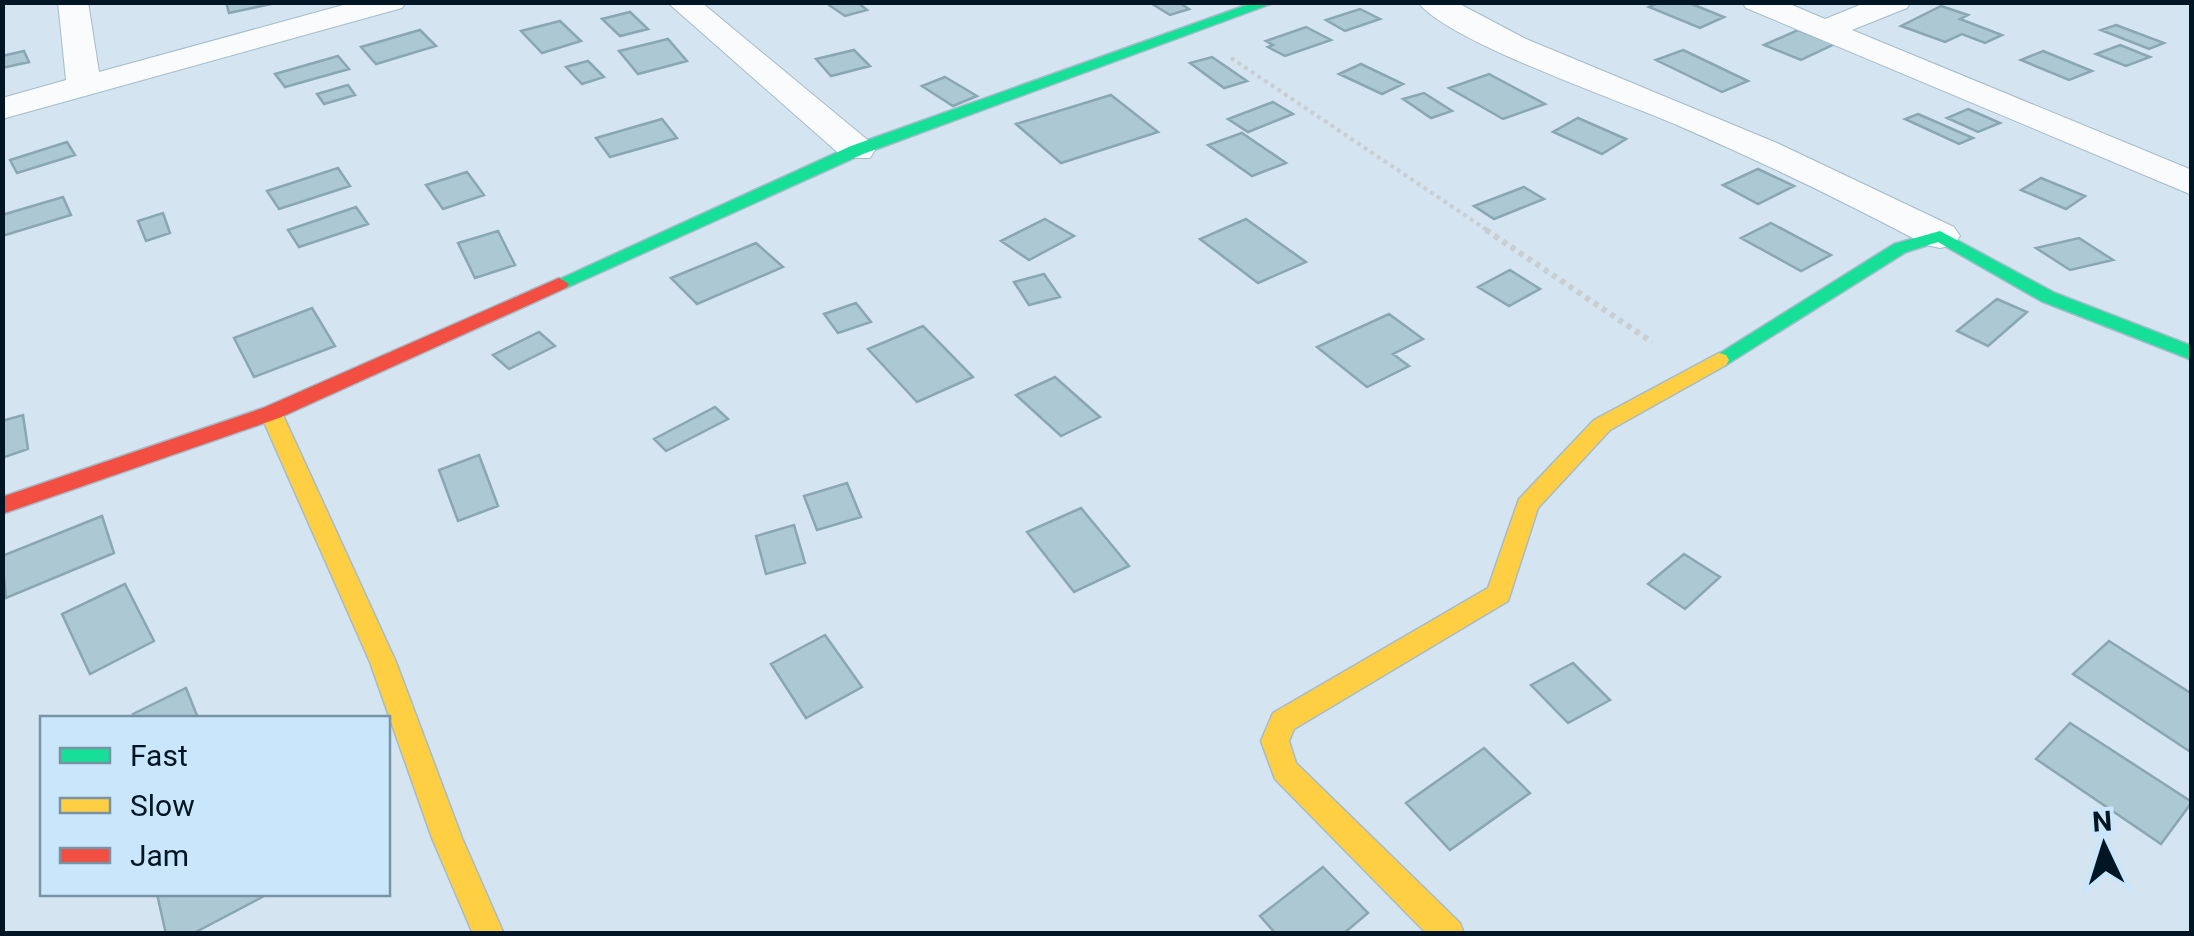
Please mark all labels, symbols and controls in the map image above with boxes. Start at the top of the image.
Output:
legend [40,716,390,896]
text: Fast [130,738,188,773]
text: Slow [130,788,195,823]
north arrow [2054,796,2154,896]
text: N [2091,804,2113,839]
text: Jam [130,838,189,873]

